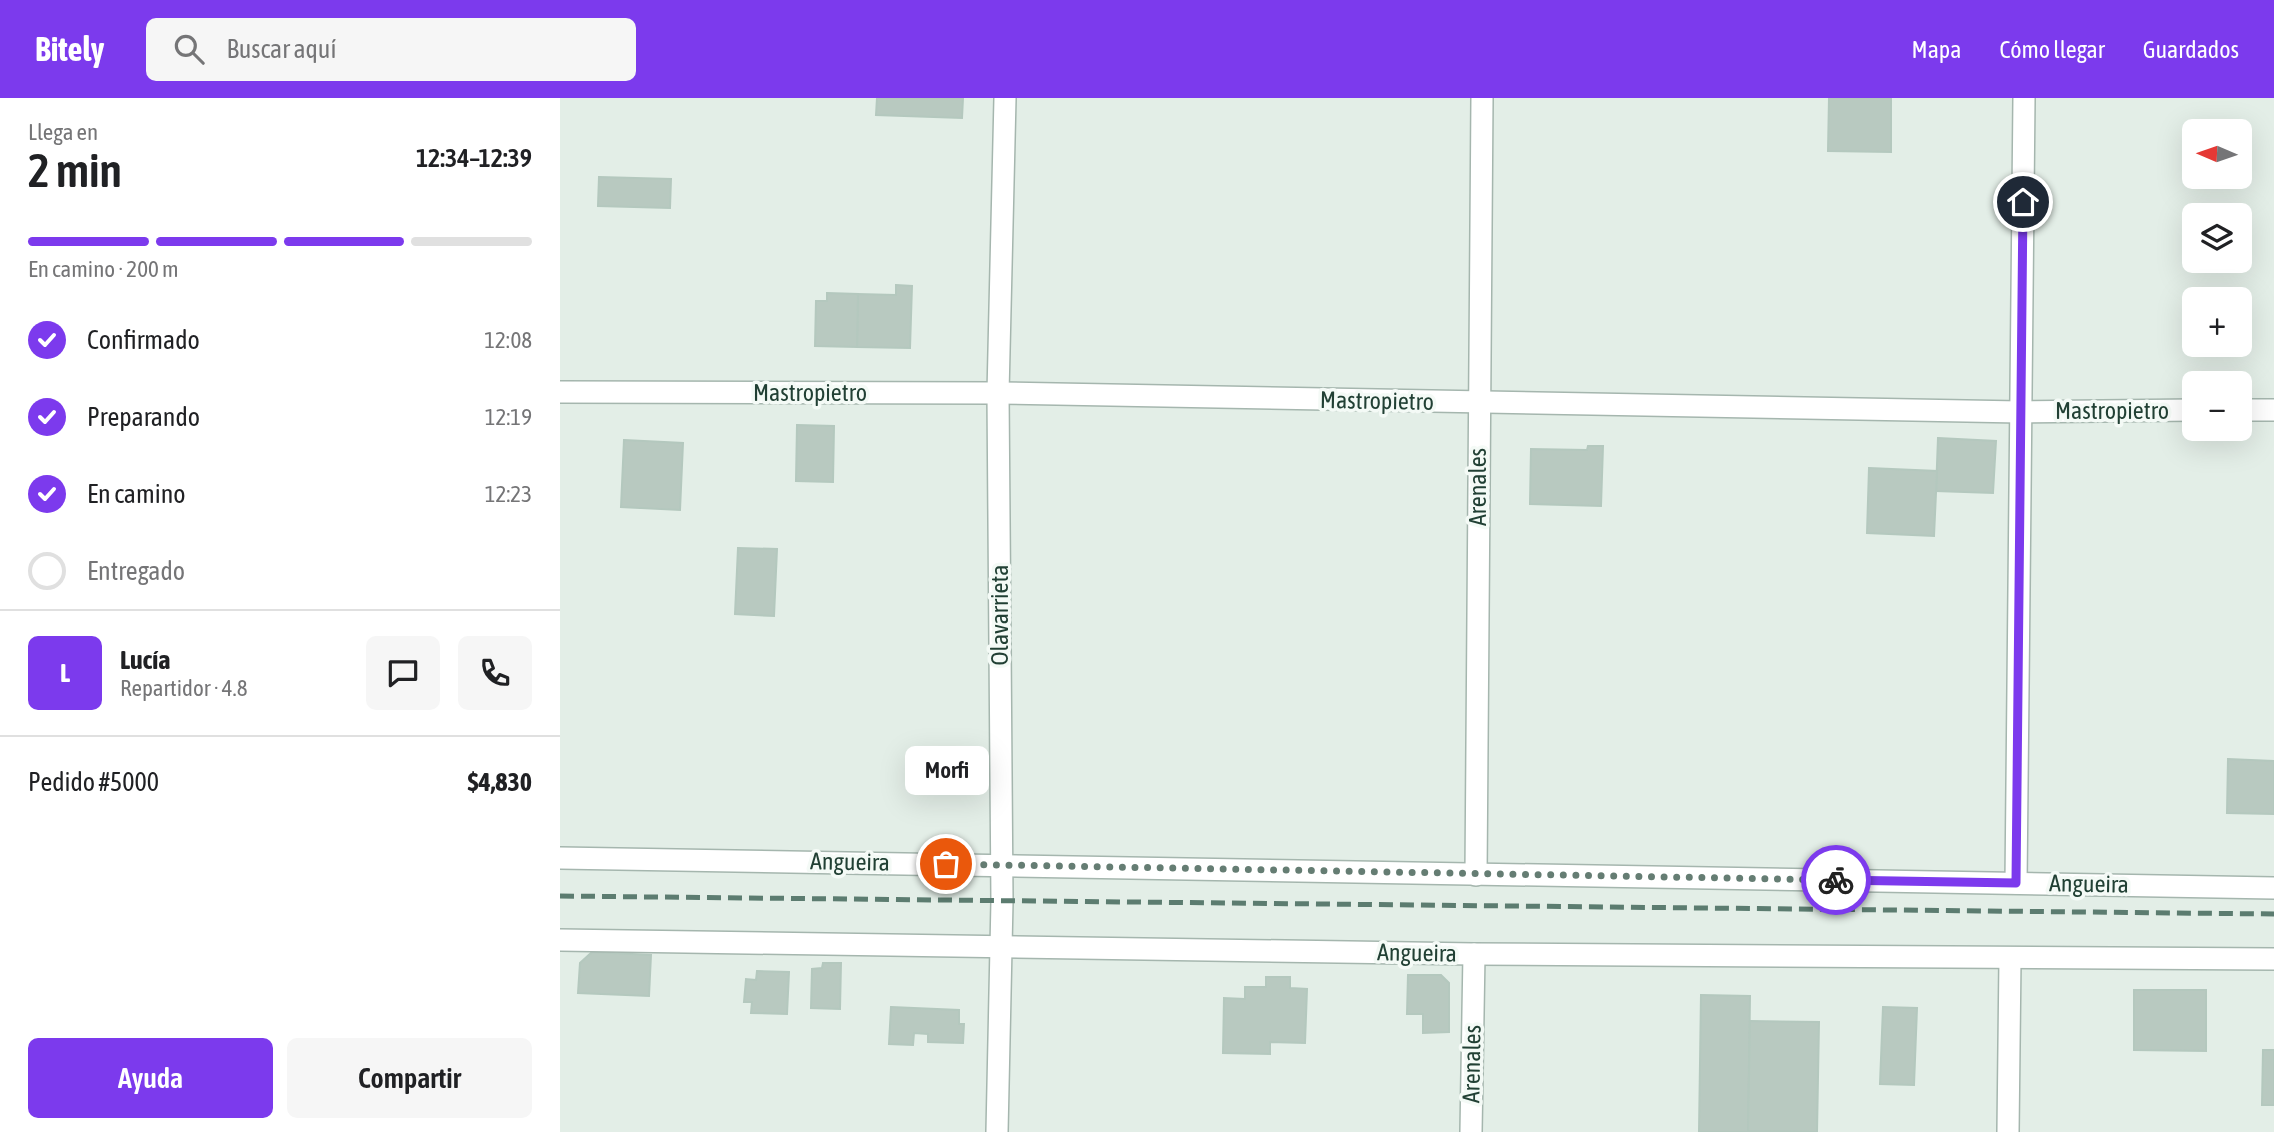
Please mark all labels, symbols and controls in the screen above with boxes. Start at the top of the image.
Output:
search box [146,18,636,81]
text: Bitely [35,30,104,68]
icon: search [170,30,208,68]
text: Buscar aquí [226,34,336,64]
text: Mapa [1912,36,1961,63]
text: Cómo llegar [1999,36,2105,63]
text: Guardados [2143,36,2239,63]
text: Llega en [28,119,98,145]
north arrow [2182,119,2252,189]
map controls [2182,119,2252,441]
text: 12:34–12:39 [416,143,532,173]
text: 2 min [28,144,122,197]
pin [1993,172,2053,232]
icon: home [2004,183,2042,221]
button: layers [2182,203,2252,273]
text: En camino · 200 m [28,256,179,282]
button: + [2182,287,2252,357]
icon: check [28,321,66,359]
text: Confirmado [87,325,200,355]
text: 12:08 [484,327,532,353]
button: − [2182,371,2252,441]
street label: Mastropietro [753,379,867,406]
street label: Mastropietro [1320,386,1434,415]
street label: Mastropietro [2055,397,2169,424]
icon: check [28,398,66,436]
text: Preparando [87,402,200,432]
text: 12:19 [485,404,532,430]
street label: Arenales [1464,448,1491,526]
icon: check [28,475,66,513]
text: En camino [87,479,186,509]
text: 12:23 [485,481,532,507]
text: Entregado [87,556,185,586]
street label: Olavarrieta [986,565,1013,666]
button: chat [366,636,440,710]
button: phone [458,636,532,710]
text: Lucía [120,645,170,675]
text: L [60,658,70,688]
text: Repartidor · 4.8 [120,675,247,701]
callout: Morfi [904,745,988,794]
text: Morfi [925,757,969,783]
text: Pedido #5000 [28,767,159,797]
text: $4,830 [468,767,532,797]
pin [916,834,976,894]
icon: bag [927,845,965,883]
courier [1801,845,1871,915]
street label: Angueira [810,847,890,876]
icon: bike [1817,861,1855,899]
street label: Angueira [2049,869,2129,898]
street label: Angueira [1377,938,1457,967]
street label: Arenales [1457,1025,1486,1103]
button: Ayuda [28,1038,273,1118]
button: Compartir [287,1038,532,1118]

